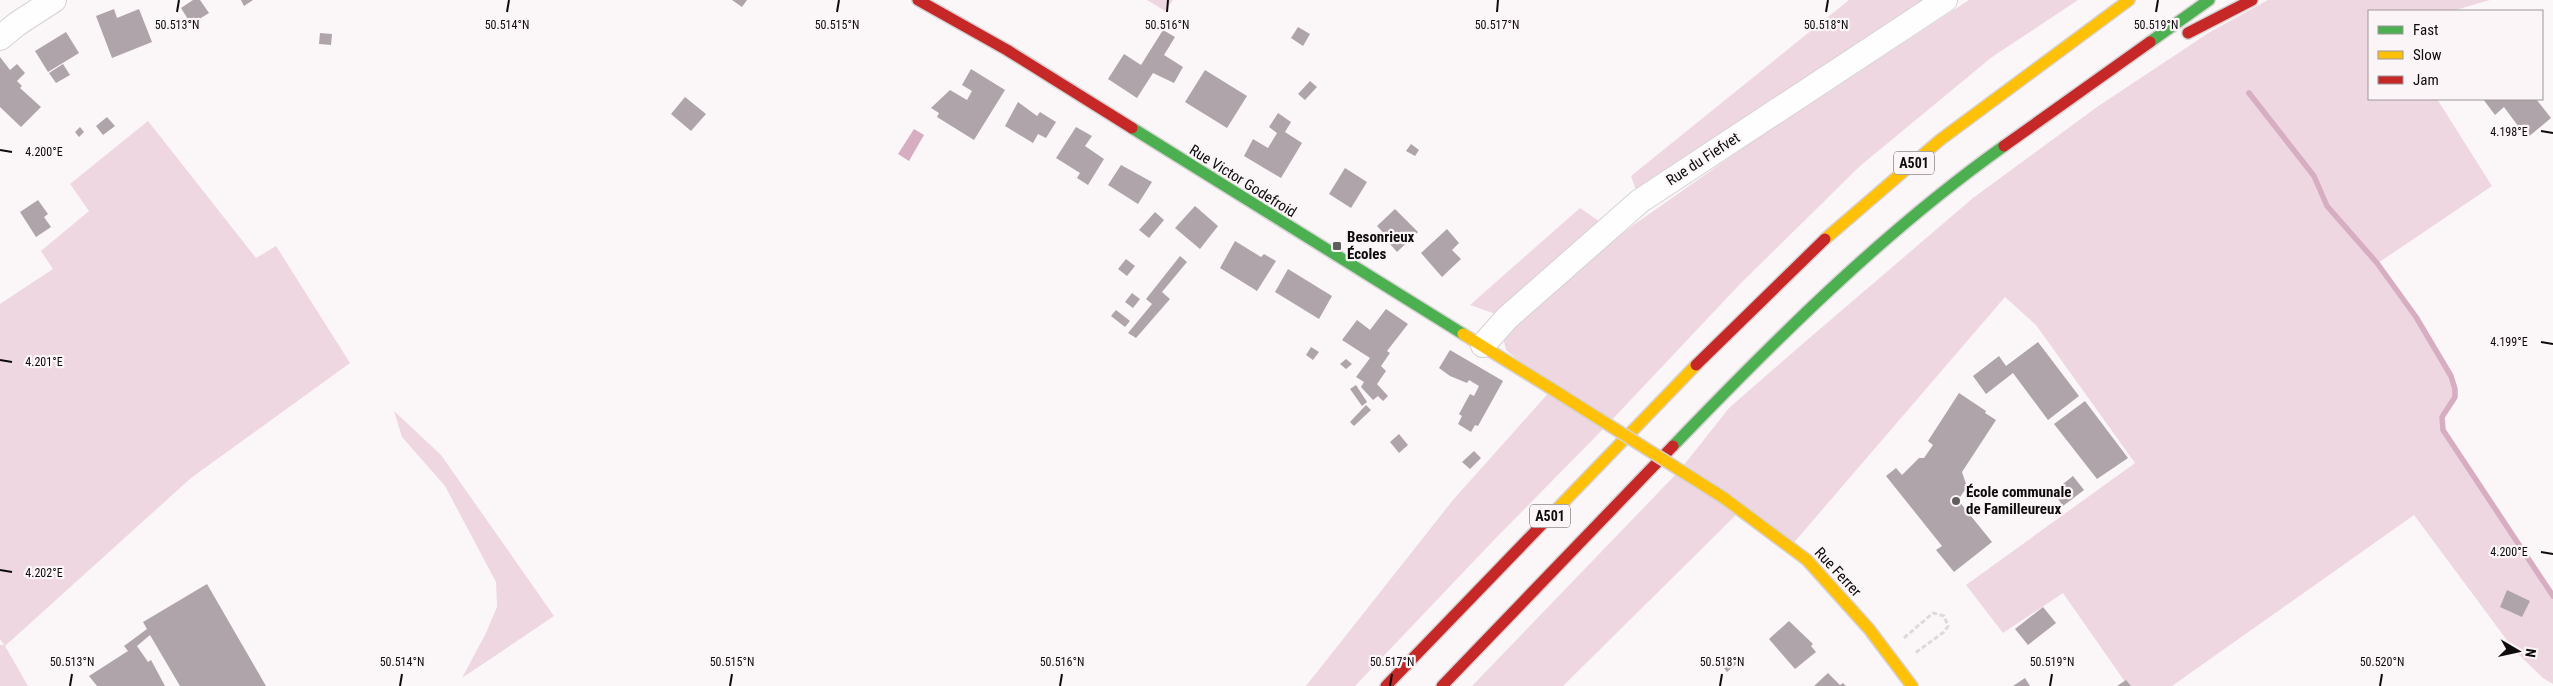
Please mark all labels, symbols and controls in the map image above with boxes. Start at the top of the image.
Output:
legend [2368,10,2543,100]
text: 50.513°N [155,18,199,32]
text: 50.514°N [485,18,529,32]
text: 50.515°N [815,18,859,32]
text: 50.516°N [1145,18,1189,32]
text: 50.517°N [1475,18,1519,32]
text: 50.518°N [1804,18,1848,32]
text: 50.519°N [2134,18,2178,32]
text: Fast [2413,21,2438,39]
text: Slow [2413,46,2442,64]
text: Jam [2413,71,2439,89]
text: 4.198°E [2490,125,2528,139]
street label: Rue du Fiefvet [1663,129,1743,189]
street label: Rue Victor Godefroid [1186,141,1300,221]
text: 4.200°E [25,145,63,159]
road number: A501 [1894,152,1934,174]
place label: Besonrieux Écoles [1347,228,1415,263]
marker: Besonrieux Écoles [1331,240,1343,252]
text: 4.199°E [2490,335,2528,349]
text: 4.201°E [25,355,63,369]
place label: École communale de Familleureux [1966,483,2071,518]
marker: École communale de Familleureux [1950,495,1962,507]
road number: A501 [1530,504,1570,528]
street label: Rue Ferrer [1811,544,1865,601]
text: 4.200°E [2490,545,2528,559]
text: 4.202°E [25,566,63,580]
north arrow [2493,626,2543,676]
text: N [2522,648,2539,659]
text: 50.513°N [50,655,94,669]
text: 50.514°N [380,655,424,669]
text: 50.515°N [710,655,754,669]
text: 50.516°N [1040,655,1084,669]
text: 50.517°N [1370,655,1414,669]
text: 50.518°N [1700,655,1744,669]
text: 50.519°N [2030,655,2074,669]
text: 50.520°N [2360,655,2404,669]

